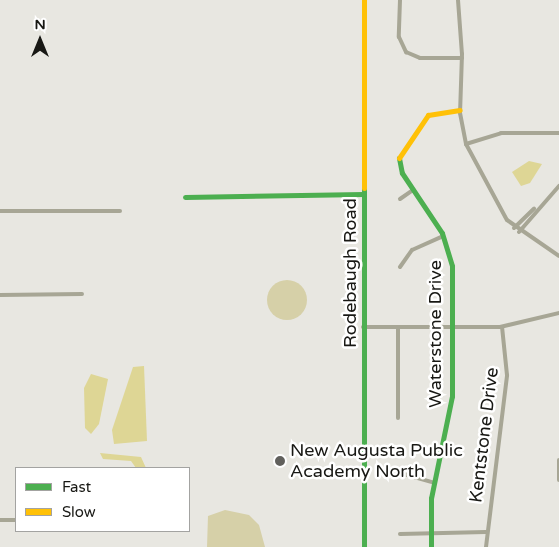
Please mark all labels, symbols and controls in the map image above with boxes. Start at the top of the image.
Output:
north arrow [15,15,65,65]
text: N [34,16,46,33]
street label: Rodebaugh Road [339,198,361,348]
street label: Waterstone Drive [424,260,446,408]
street label: Kentstone Drive [465,366,503,504]
place label: New Augusta Public Academy North [290,440,463,482]
marker: New Augusta Public Academy North [274,455,286,467]
legend [15,467,190,532]
text: Fast [62,478,91,496]
text: Slow [62,503,96,521]

